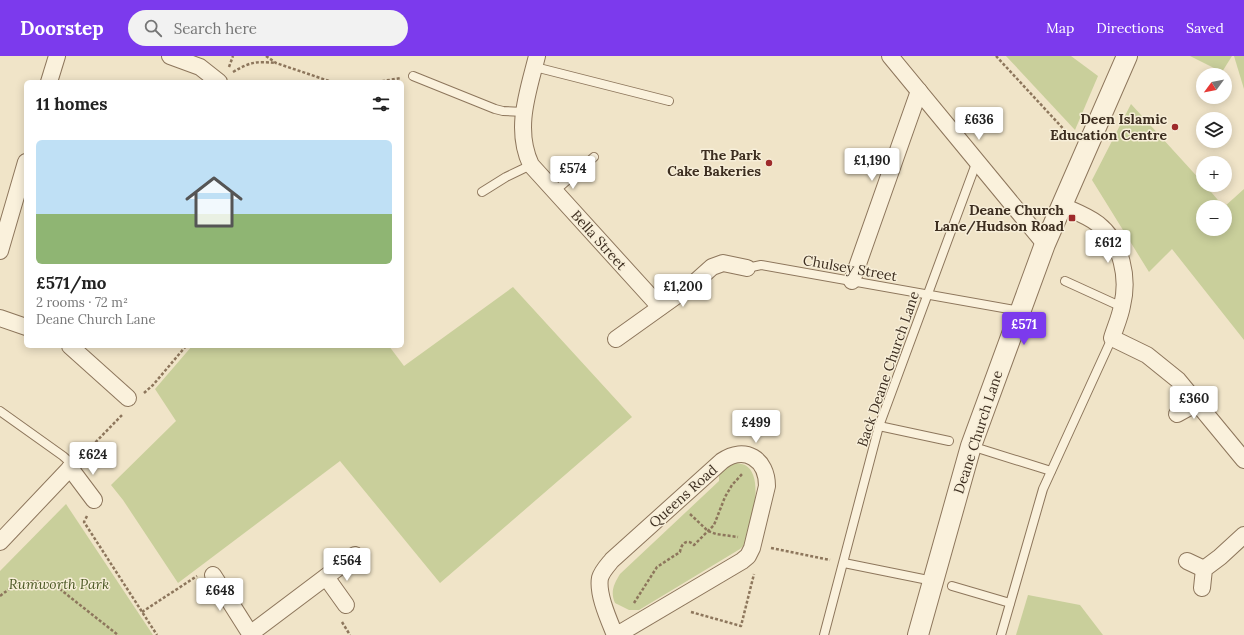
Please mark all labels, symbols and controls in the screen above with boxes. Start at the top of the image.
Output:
search box [128,10,408,46]
text: Doorstep [20,16,104,40]
icon: search [142,17,164,39]
text: Search here [174,19,257,38]
text: Map [1046,19,1074,37]
text: Directions [1096,19,1164,37]
text: Saved [1186,19,1224,37]
north arrow [1196,68,1232,104]
map controls [1196,68,1232,236]
text: 11 homes [36,93,108,115]
icon: filters [370,93,392,115]
pin: £636 [955,107,1003,141]
place label: Deen Islamic Education Centre [1050,110,1168,144]
text: £636 [964,111,994,128]
button: layers [1196,112,1232,148]
marker: Deen Islamic Education Centre [1170,122,1180,132]
place label: The Park Cake Bakeries [667,146,762,180]
pin: £1,190 [839,148,905,182]
text: £1,190 [853,152,891,169]
pin: £574 [549,156,597,190]
button: + [1196,156,1232,192]
marker: The Park Cake Bakeries [764,158,774,168]
text: £574 [559,160,587,177]
icon: home [178,166,250,238]
button: − [1196,200,1232,236]
place label: Deane Church Lane/Hudson Road [934,201,1064,235]
street label: Bella Street [567,206,631,274]
marker: Deane Church Lane/Hudson Road [1067,213,1077,223]
pin: £612 [1084,230,1132,264]
text: £612 [1094,234,1122,251]
street label: Chulsey Street [802,251,899,285]
text: £571/mo [36,272,106,294]
pin: £1,200 [650,274,716,308]
text: £1,200 [663,278,703,295]
street label: Back Deane Church Lane [853,288,923,449]
text: 2 rooms · 72 m² [36,294,128,311]
text: Deane Church Lane [36,311,156,328]
pin: £571 [1000,312,1048,346]
text: £571 [1011,316,1037,333]
street label: Deane Church Lane [950,368,1007,496]
pin: £360 [1170,386,1218,420]
text: £360 [1179,390,1209,407]
pin: £499 [732,410,780,444]
text: £499 [741,414,771,431]
pin: £624 [69,442,117,476]
text: £624 [79,446,107,463]
street label: Queens Road [645,461,721,531]
pin: £564 [323,548,371,582]
text: £564 [332,552,362,569]
park label: Rumworth Park [9,575,109,593]
pin: £648 [196,578,244,612]
text: £648 [205,582,235,599]

